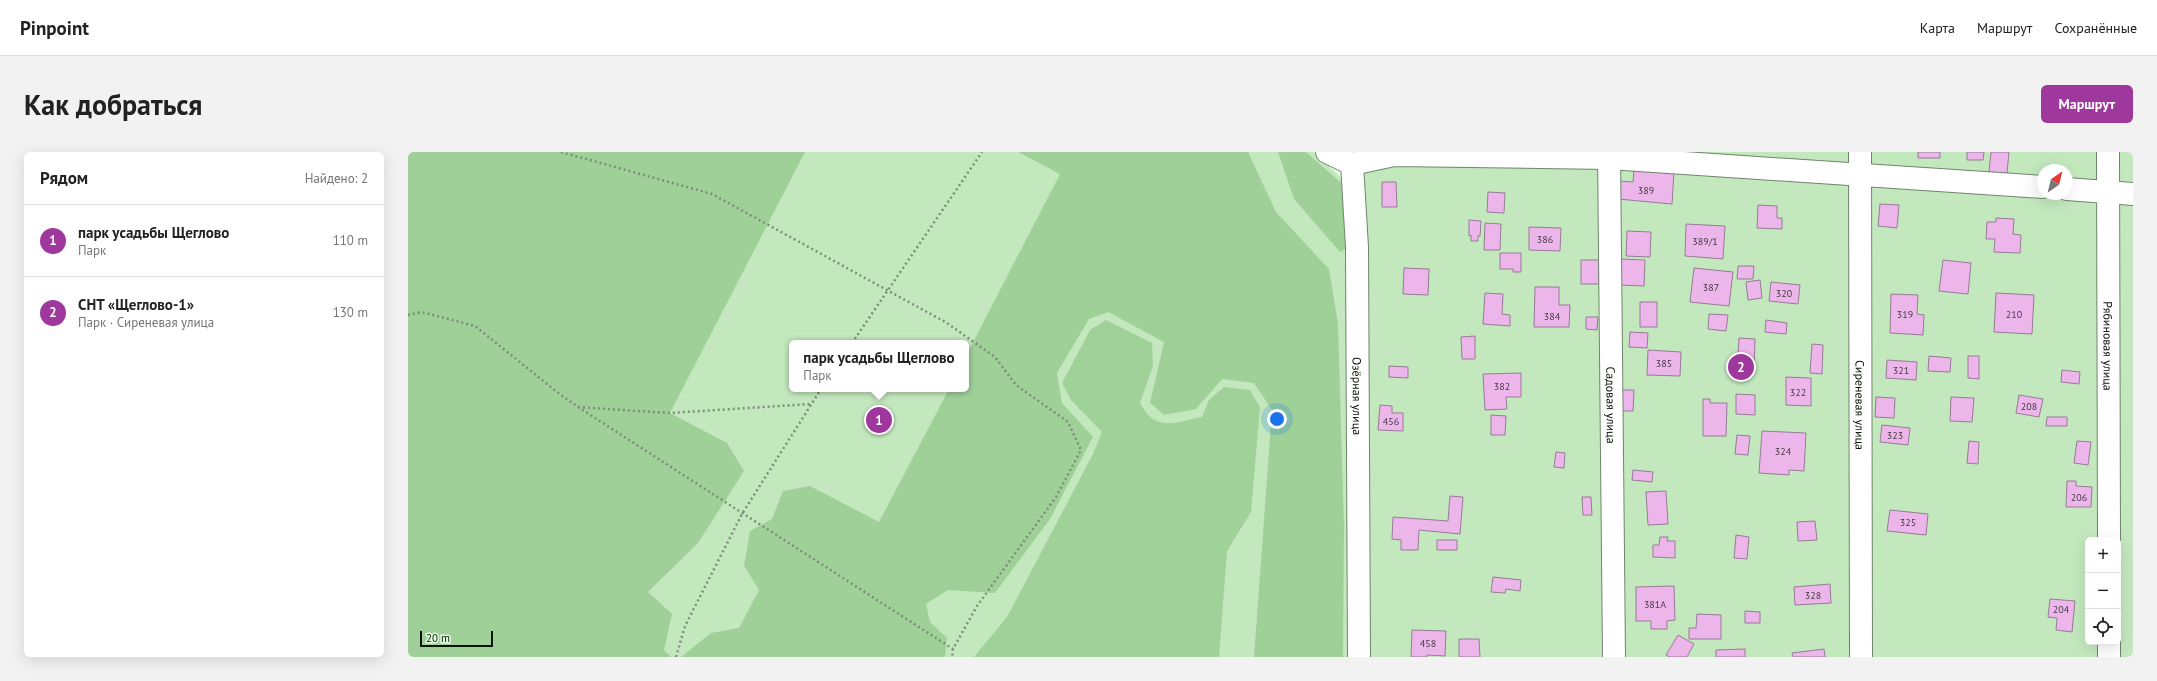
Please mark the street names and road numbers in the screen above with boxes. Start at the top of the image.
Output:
street label: Рябиновая улица [2101,301,2116,391]
street label: Озёрная улица [1350,357,1365,435]
street label: Сиреневая улица [1853,360,1868,450]
street label: Садовая улица [1604,366,1619,444]

